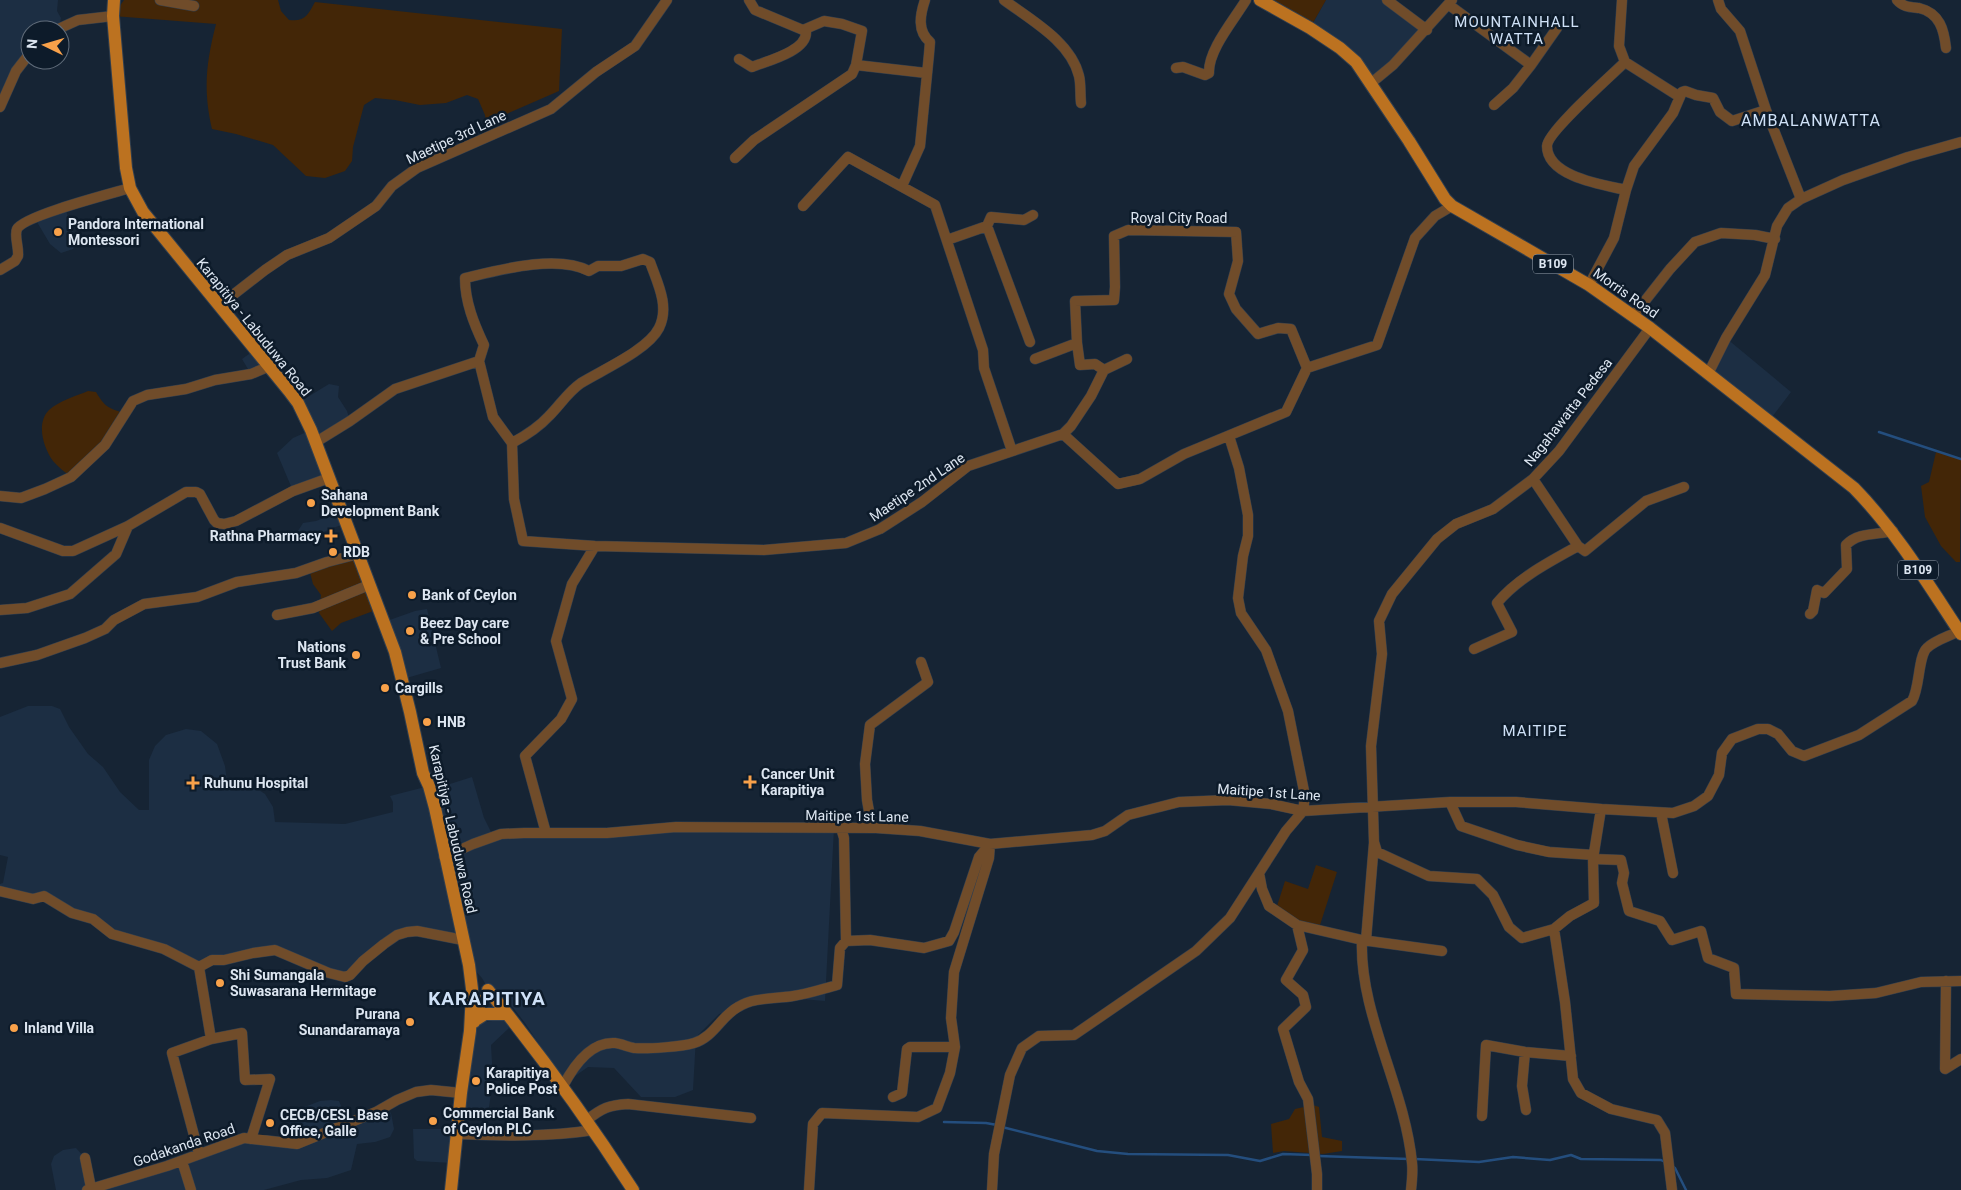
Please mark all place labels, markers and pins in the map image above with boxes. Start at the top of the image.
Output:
place label: Pandora International Montessori [68,216,204,248]
marker: Pandora International Montessori [52,226,64,238]
place label: Sahana Development Bank [321,487,440,519]
marker: Sahana Development Bank [305,497,317,509]
place label: Rathna Pharmacy [210,528,322,544]
marker: Rathna Pharmacy [325,530,337,542]
place label: RDB [343,544,370,560]
marker: RDB [327,546,339,558]
place label: Bank of Ceylon [422,587,517,603]
marker: Bank of Ceylon [406,589,418,601]
place label: Beez Day care & Pre School [420,615,509,647]
marker: Beez Day care & Pre School [404,625,416,637]
place label: Nations Trust Bank [278,639,347,671]
marker: Nations Trust Bank [350,649,362,661]
place label: Cargills [395,680,443,696]
marker: Cargills [379,682,391,694]
place label: HNB [437,714,466,730]
marker: HNB [421,716,433,728]
place label: Cancer Unit Karapitiya [761,766,835,798]
place label: Ruhunu Hospital [204,775,308,791]
marker: Cancer Unit Karapitiya [743,775,757,789]
marker: Ruhunu Hospital [186,776,200,790]
place label: Shi Sumangala Suwasarana Hermitage [230,967,377,999]
marker: Shi Sumangala Suwasarana Hermitage [214,977,226,989]
place label: Purana Sunandaramaya [299,1006,401,1038]
marker: Purana Sunandaramaya [404,1016,416,1028]
place label: Inland Villa [24,1020,95,1036]
marker: Inland Villa [8,1022,20,1034]
place label: Karapitiya Police Post [486,1065,558,1097]
marker: Karapitiya Police Post [470,1075,482,1087]
place label: Commercial Bank of Ceylon PLC [443,1105,555,1137]
place label: CECB/CESL Base Office, Galle [280,1107,389,1139]
marker: Commercial Bank of Ceylon PLC [427,1115,439,1127]
marker: CECB/CESL Base Office, Galle [264,1117,276,1129]

